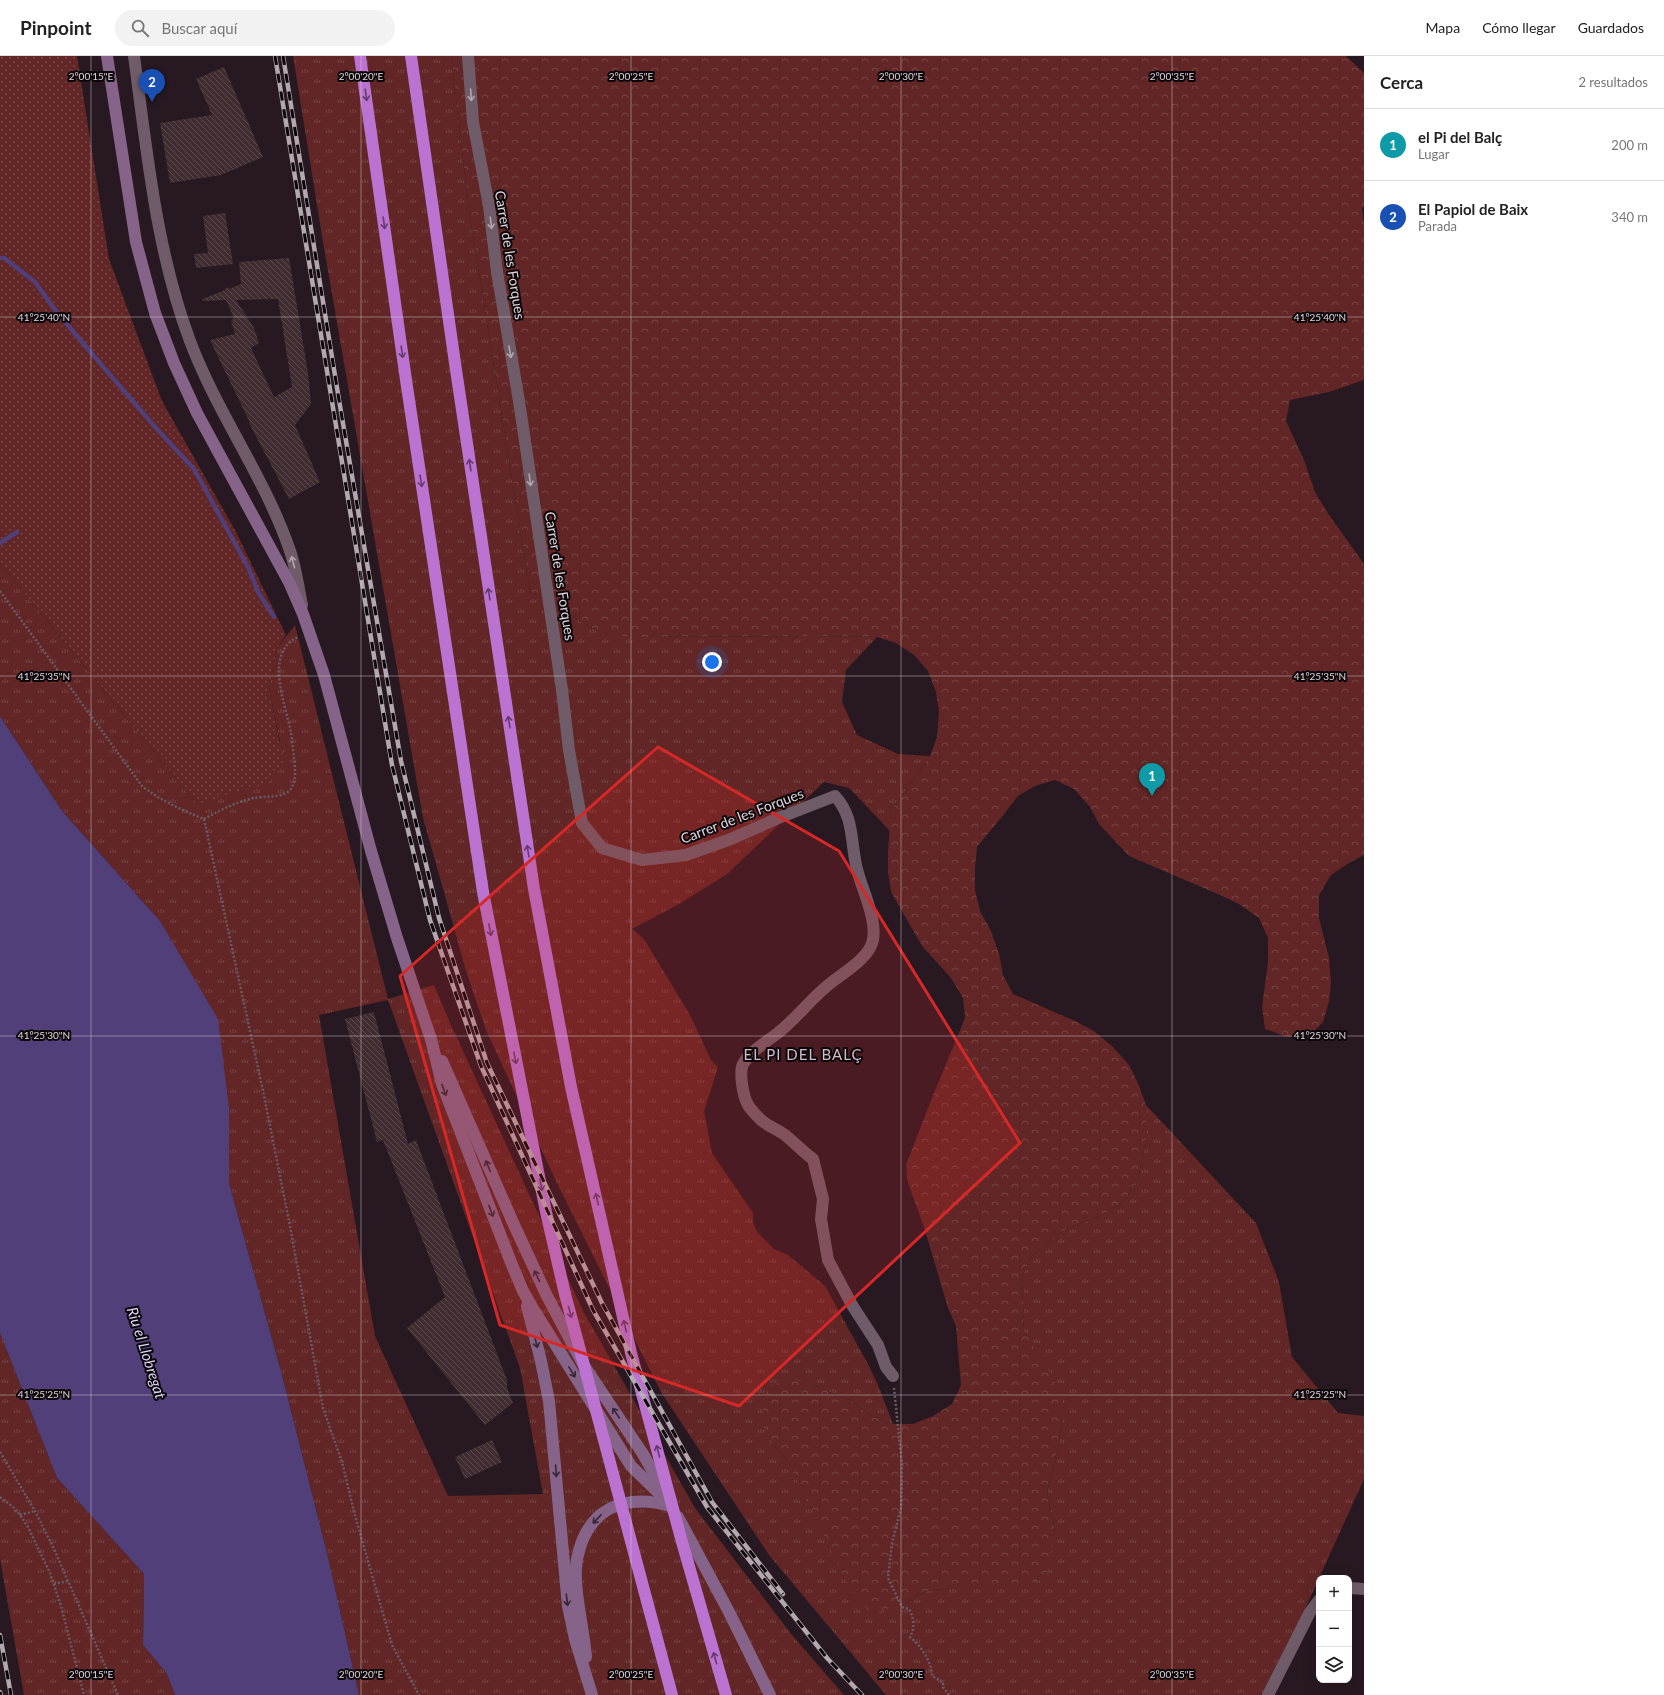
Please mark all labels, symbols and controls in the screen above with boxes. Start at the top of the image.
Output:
search box [115,10,395,46]
text: Pinpoint [20,16,91,39]
icon: search [129,17,151,39]
text: Buscar aquí [161,19,237,37]
text: Mapa [1426,19,1460,36]
text: Cómo llegar [1482,19,1556,36]
text: Guardados [1578,19,1644,36]
pin: 2 [139,69,165,102]
text: 2°00'15"E [69,70,114,82]
text: 2°00'20"E [339,70,384,82]
text: 2°00'25"E [609,70,654,82]
text: 2°00'30"E [879,70,924,82]
text: 2°00'35"E [1150,70,1195,82]
text: Cerca [1380,72,1423,93]
text: 2 resultados [1578,74,1648,90]
one-way arrow [362,88,370,101]
one-way arrow [468,88,475,101]
text: el Pi del Balç [1418,128,1502,146]
text: 1 [1389,137,1397,153]
text: 200 m [1611,137,1648,153]
text: Lugar [1418,146,1450,162]
street label: Carrer de les Forques [492,189,529,321]
text: El Papiol de Baix [1418,200,1528,218]
text: 2 [1389,209,1397,225]
text: 340 m [1611,209,1648,225]
one-way arrow [380,216,388,229]
one-way arrow [487,216,495,229]
text: Parada [1418,218,1457,234]
text: 41°25'40"N [18,311,70,323]
text: 41°25'40"N [1294,311,1346,323]
one-way arrow [398,345,406,358]
one-way arrow [506,345,514,358]
one-way arrow [466,459,474,472]
one-way arrow [526,473,534,486]
one-way arrow [417,474,425,487]
street label: Carrer de les Forques [542,510,579,642]
one-way arrow [289,555,296,568]
one-way arrow [485,587,493,600]
your location [702,652,722,672]
text: 41°25'35"N [18,670,70,682]
text: 41°25'35"N [1294,670,1346,682]
one-way arrow [505,716,513,729]
pin: 1 [1139,763,1165,796]
street label: Carrer de les Forques [678,784,806,847]
one-way arrow [524,845,532,858]
one-way arrow [487,923,495,936]
text: 41°25'30"N [18,1029,70,1041]
text: 41°25'30"N [1294,1029,1346,1041]
district label: EL PI DEL BALÇ [744,1045,862,1063]
one-way arrow [511,1051,519,1064]
one-way arrow [441,1083,449,1095]
one-way arrow [484,1160,491,1172]
one-way arrow [537,1178,545,1191]
one-way arrow [592,1193,600,1206]
one-way arrow [488,1205,496,1217]
one-way arrow [533,1270,540,1282]
water label: Riu el Llobregat [124,1304,171,1402]
one-way arrow [567,1305,574,1318]
one-way arrow [621,1319,629,1332]
one-way arrow [533,1336,540,1349]
one-way arrow [569,1366,577,1378]
text: 41°25'25"N [18,1388,70,1400]
text: 41°25'25"N [1294,1388,1346,1400]
one-way arrow [612,1408,620,1419]
one-way arrow [654,1445,661,1458]
one-way arrow [552,1464,560,1477]
one-way arrow [592,1514,602,1524]
map controls [1316,1575,1352,1683]
button: + [1316,1575,1352,1611]
one-way arrow [563,1593,571,1606]
button: − [1316,1611,1352,1647]
button: layers [1316,1647,1352,1683]
one-way arrow [711,1651,718,1664]
text: 2°00'15"E [69,1668,114,1680]
text: 2°00'20"E [339,1668,384,1680]
text: 2°00'25"E [609,1668,654,1680]
text: 2°00'30"E [879,1668,924,1680]
text: 2°00'35"E [1150,1668,1195,1680]

